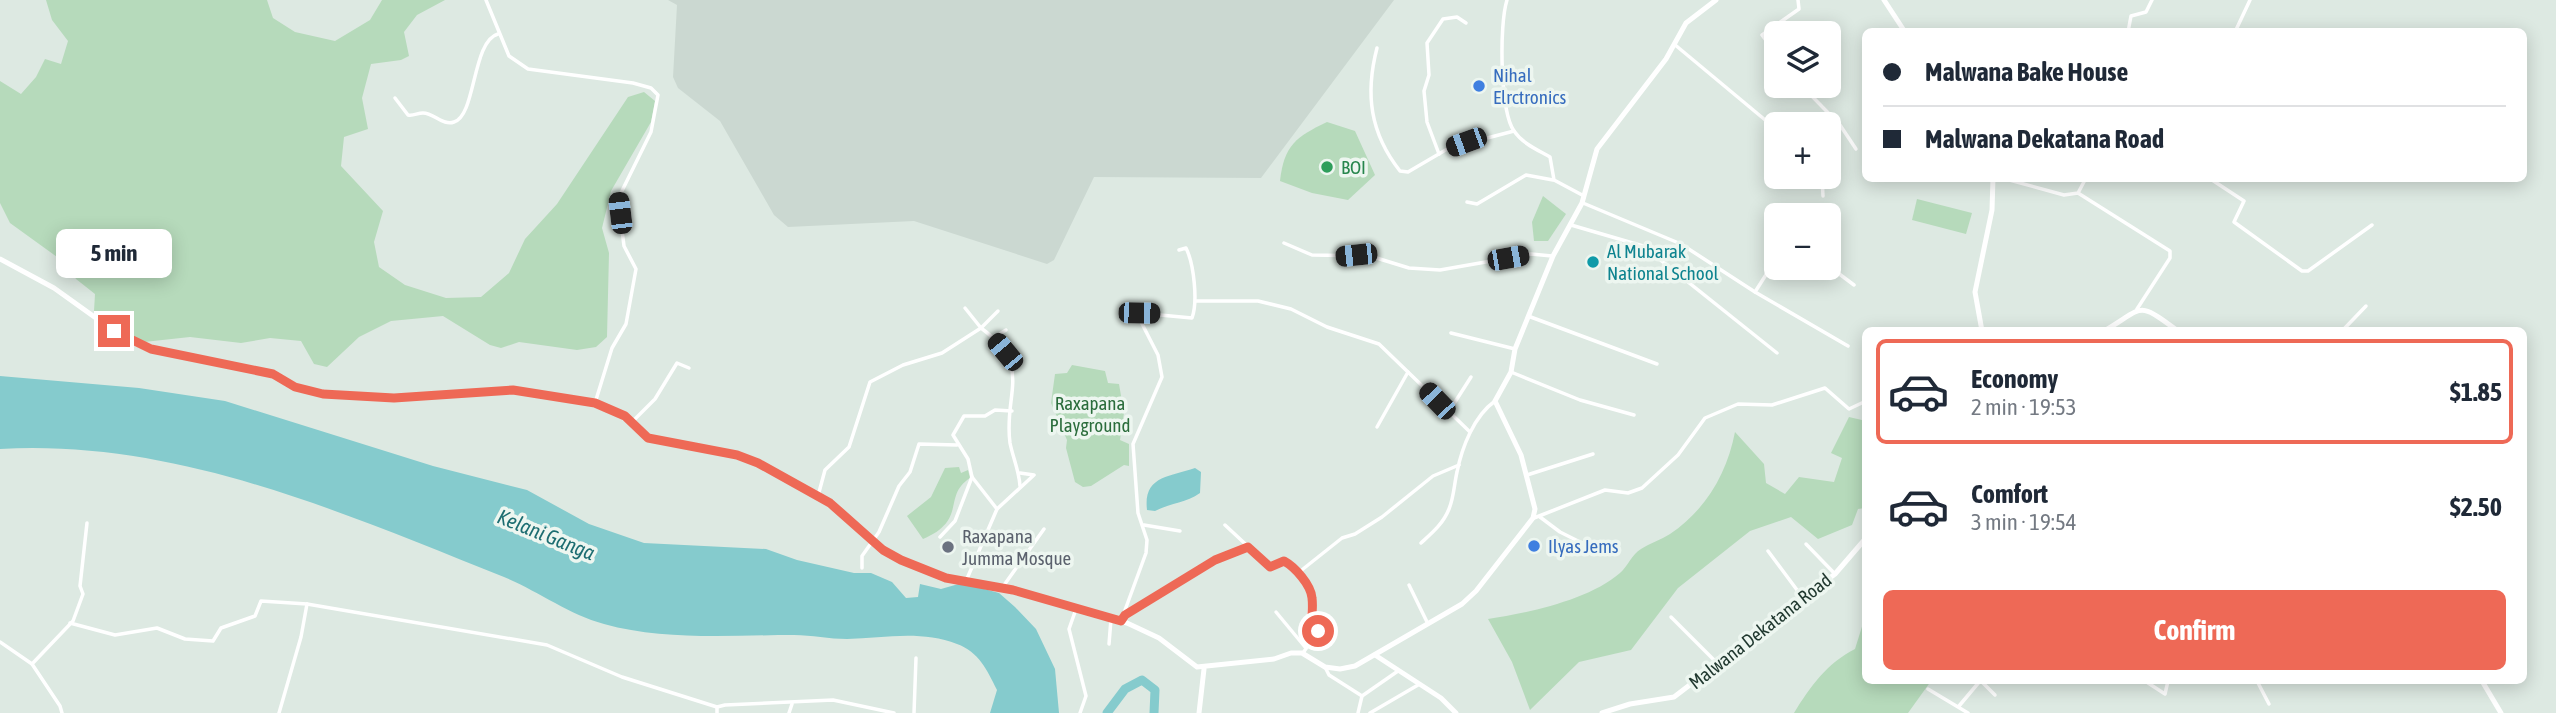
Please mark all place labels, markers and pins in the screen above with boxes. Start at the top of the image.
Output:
place label: Nihal Elrctronics [1493,64,1566,108]
marker: Nihal Elrctronics [1471,78,1487,94]
place label: BOI [1341,156,1366,178]
marker: BOI [1319,159,1335,175]
place label: Al Mubarak National School [1607,240,1719,284]
marker: Al Mubarak National School [1585,254,1601,270]
place label: Raxapana Jumma Mosque [962,525,1071,569]
place label: Ilyas Jems [1548,535,1619,557]
marker: Ilyas Jems [1526,538,1542,554]
marker: Raxapana Jumma Mosque [940,539,956,555]

